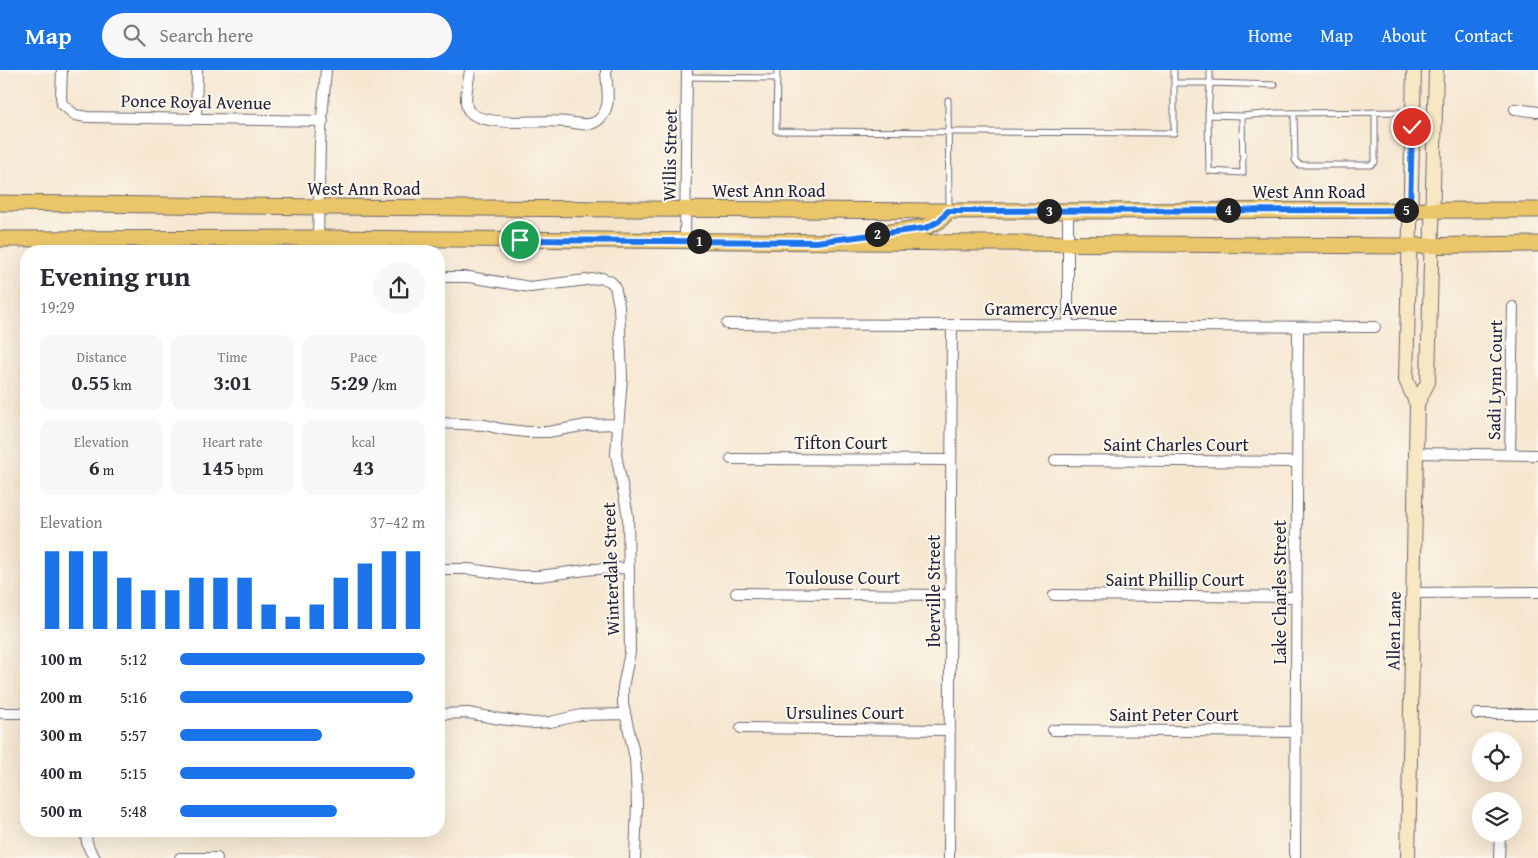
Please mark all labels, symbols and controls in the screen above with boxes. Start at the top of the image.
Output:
search box [102,13,452,58]
text: Map [25,18,72,53]
icon: search [120,21,148,49]
text: Search here [160,21,253,49]
text: Home [1248,22,1292,49]
text: Map [1320,22,1353,49]
text: About [1381,22,1427,49]
text: Contact [1455,22,1513,49]
street label: Ponce Royal Avenue [121,87,271,116]
pin [1391,106,1433,148]
street label: Willis Street [655,108,684,201]
icon: check [1398,113,1426,141]
street label: West Ann Road [307,175,421,202]
street label: West Ann Road [712,177,826,204]
street label: West Ann Road [1252,178,1366,205]
pin: 3 [1036,198,1062,224]
pin: 4 [1216,198,1240,222]
pin: 5 [1394,198,1418,222]
text: 4 [1225,200,1232,220]
text: 5 [1403,200,1410,220]
text: 3 [1046,201,1053,221]
pin [499,219,541,261]
pin: 2 [864,222,890,246]
text: 2 [874,224,881,244]
icon: arrive [506,226,534,254]
pin: 1 [686,228,712,254]
text: 1 [696,231,703,251]
text: Evening run [40,255,191,296]
button: share [373,262,425,314]
text: 19:29 [40,295,75,319]
street label: Gramercy Avenue [985,295,1117,322]
street label: Sadi Lynn Court [1480,319,1509,440]
text: Distance [76,347,127,367]
text: Time [218,347,247,367]
text: Pace [350,347,377,367]
text: 0.55 [71,367,110,398]
text: 3:01 [213,367,252,398]
text: 5:29 [330,367,369,398]
text: km [110,375,132,395]
text: /km [369,375,397,395]
street label: Tifton Court [794,429,888,456]
street label: Saint Charles Court [1103,431,1249,458]
text: Elevation [74,432,129,452]
text: Heart rate [202,432,263,452]
text: kcal [352,432,375,452]
text: 6 [89,452,100,483]
text: 145 [202,452,234,483]
text: 43 [353,452,374,483]
text: m [100,460,114,480]
text: bpm [234,460,263,480]
street label: Winterdale Street [595,501,626,636]
text: Elevation [40,510,103,534]
text: 37–42 m [370,510,425,534]
street label: Lake Charles Street [1266,519,1293,664]
street label: Iberville Street [920,534,947,647]
street label: Toulouse Court [786,564,901,591]
street label: Saint Phillip Court [1106,566,1245,593]
street label: Allen Lane [1379,591,1408,671]
text: 100 m [40,647,82,671]
text: 5:12 [120,647,147,671]
text: 200 m [40,685,82,709]
text: 5:16 [120,685,147,709]
street label: Ursulines Court [786,699,905,726]
street label: Saint Peter Court [1109,701,1239,728]
text: 300 m [40,723,82,747]
text: 5:57 [120,723,147,747]
map controls [1472,732,1522,842]
button: locate [1472,732,1522,782]
text: 400 m [40,761,82,785]
text: 5:15 [120,761,147,785]
button: layers [1472,792,1522,842]
text: 500 m [40,799,82,823]
text: 5:48 [120,799,147,823]

